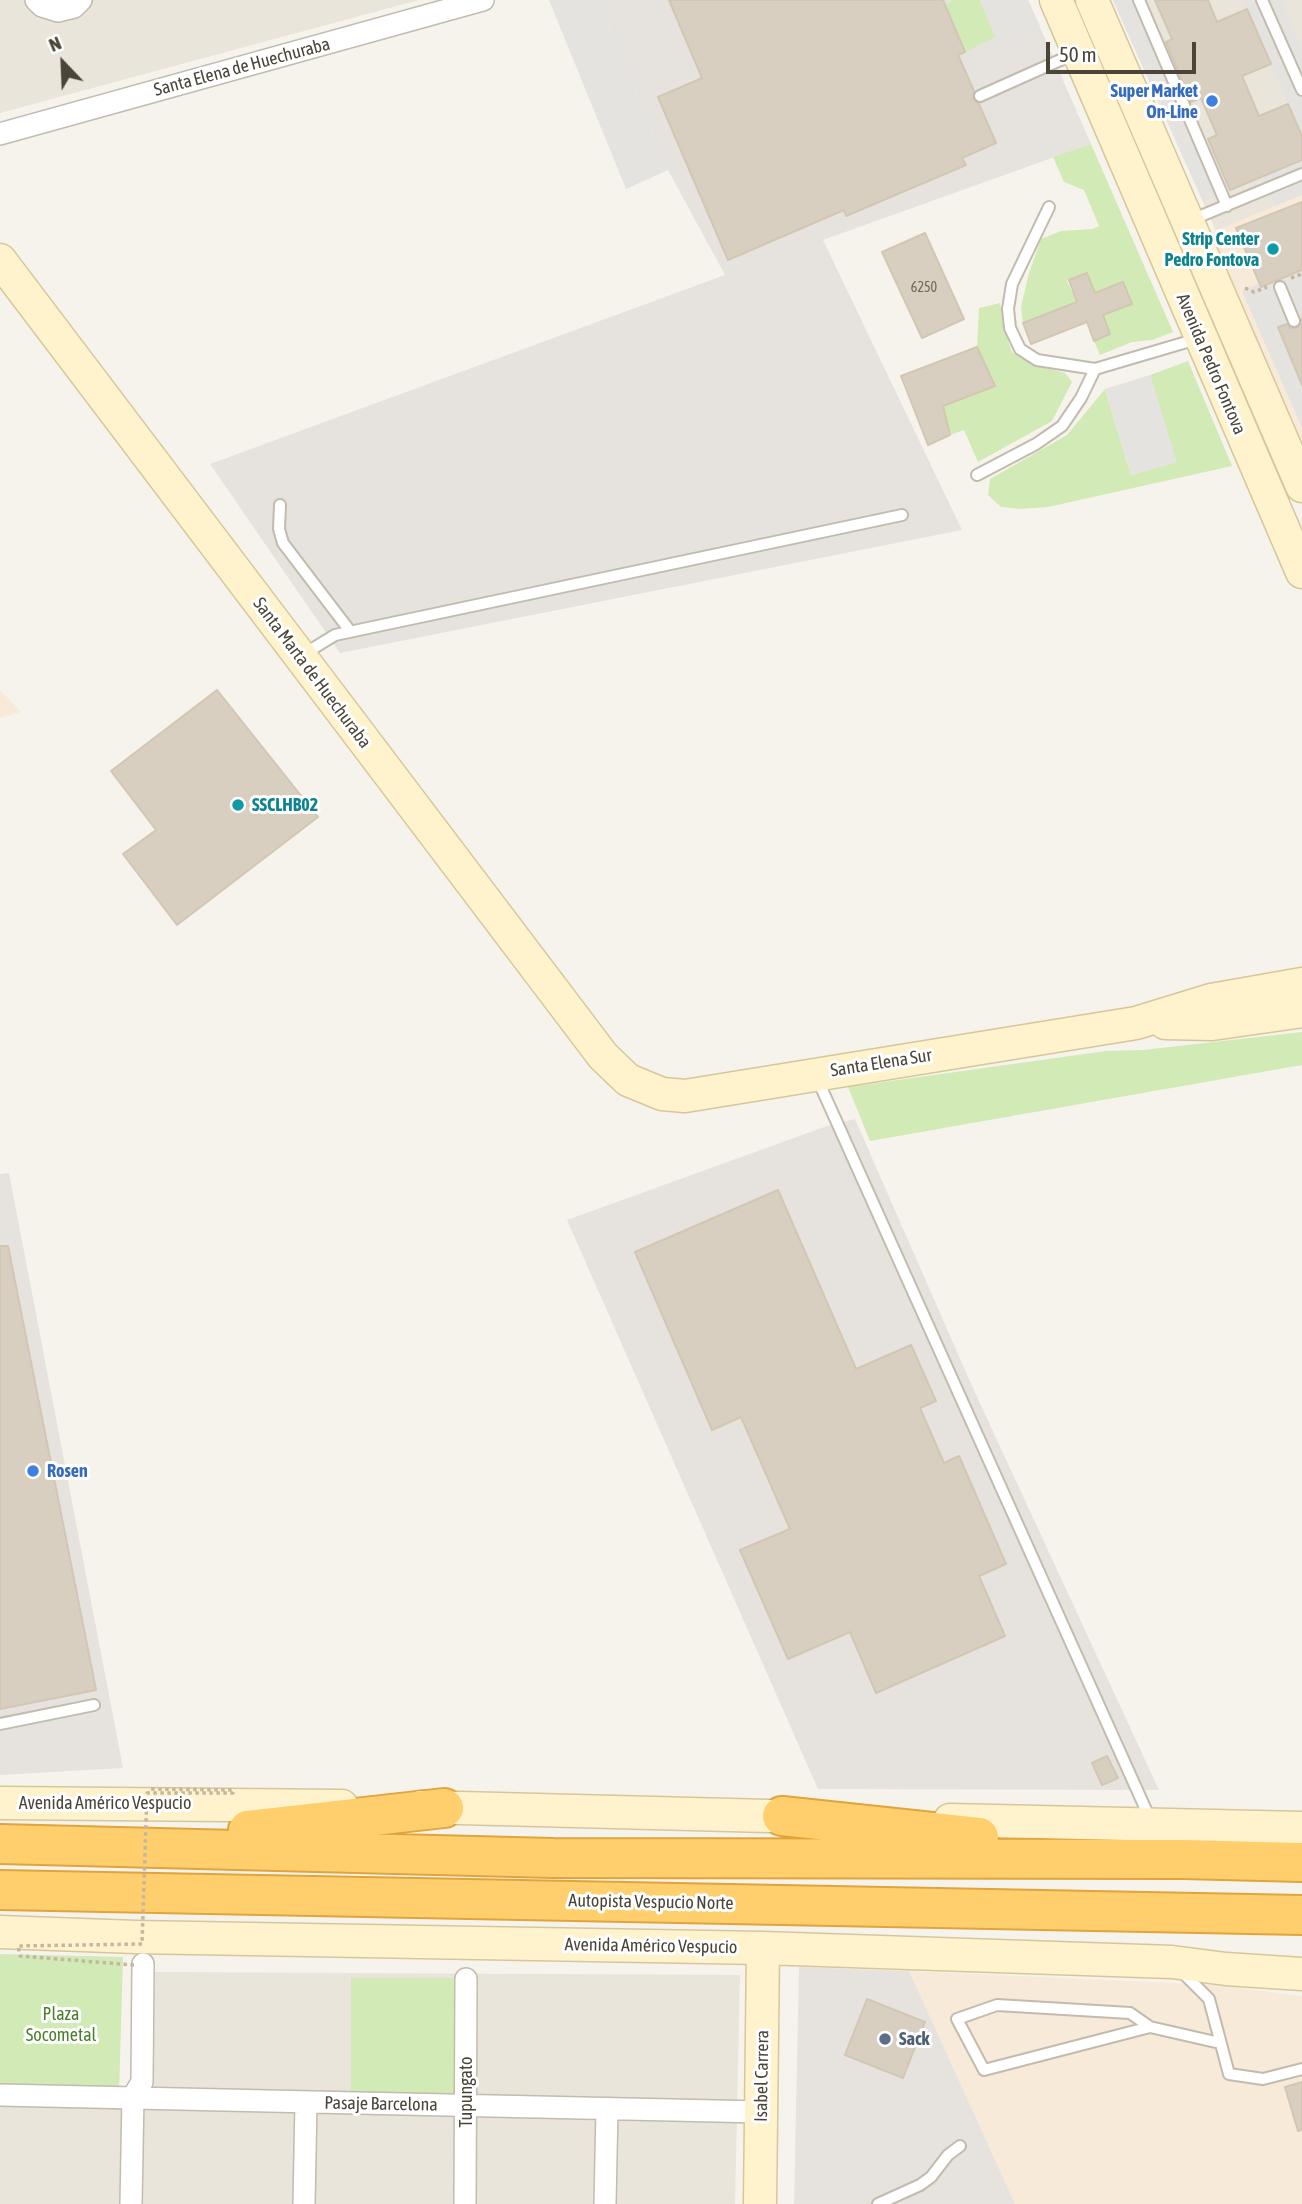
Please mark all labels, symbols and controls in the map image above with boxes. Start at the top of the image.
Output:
north arrow [28,28,98,98]
scale bar [1050,28,1200,72]
text: N [45,31,64,56]
street label: Santa Elena de Huechuraba [152,33,332,101]
text: 50 m [1059,42,1097,66]
place label: Super Market On-Line [1111,80,1198,122]
marker: Super Market On-Line [1204,93,1220,109]
place label: Strip Center Pedro Fontova [1165,228,1259,270]
marker: Strip Center Pedro Fontova [1265,241,1281,257]
house number: 6250 [911,280,937,296]
street label: Avenida Pedro Fontova [1172,290,1250,438]
street label: Santa Marta de Huechuraba [248,593,376,753]
place label: SSCLHB02 [252,794,318,816]
marker: SSCLHB02 [230,797,246,813]
street label: Santa Elena Sur [829,1044,933,1082]
place label: Rosen [47,1460,88,1482]
marker: Rosen [25,1463,41,1479]
street label: Avenida Américo Vespucio [19,1792,191,1814]
street label: Autopista Vespucio Norte [568,1890,734,1914]
street label: Avenida Américo Vespucio [564,1934,738,1958]
park label: Plaza Socometal [26,2003,96,2046]
place label: Sack [899,2028,930,2050]
street label: Isabel Carrera [750,2030,774,2122]
marker: Sack [877,2031,893,2047]
street label: Tupungato [455,2057,477,2127]
street label: Pasaje Barcelona [324,2092,438,2116]

